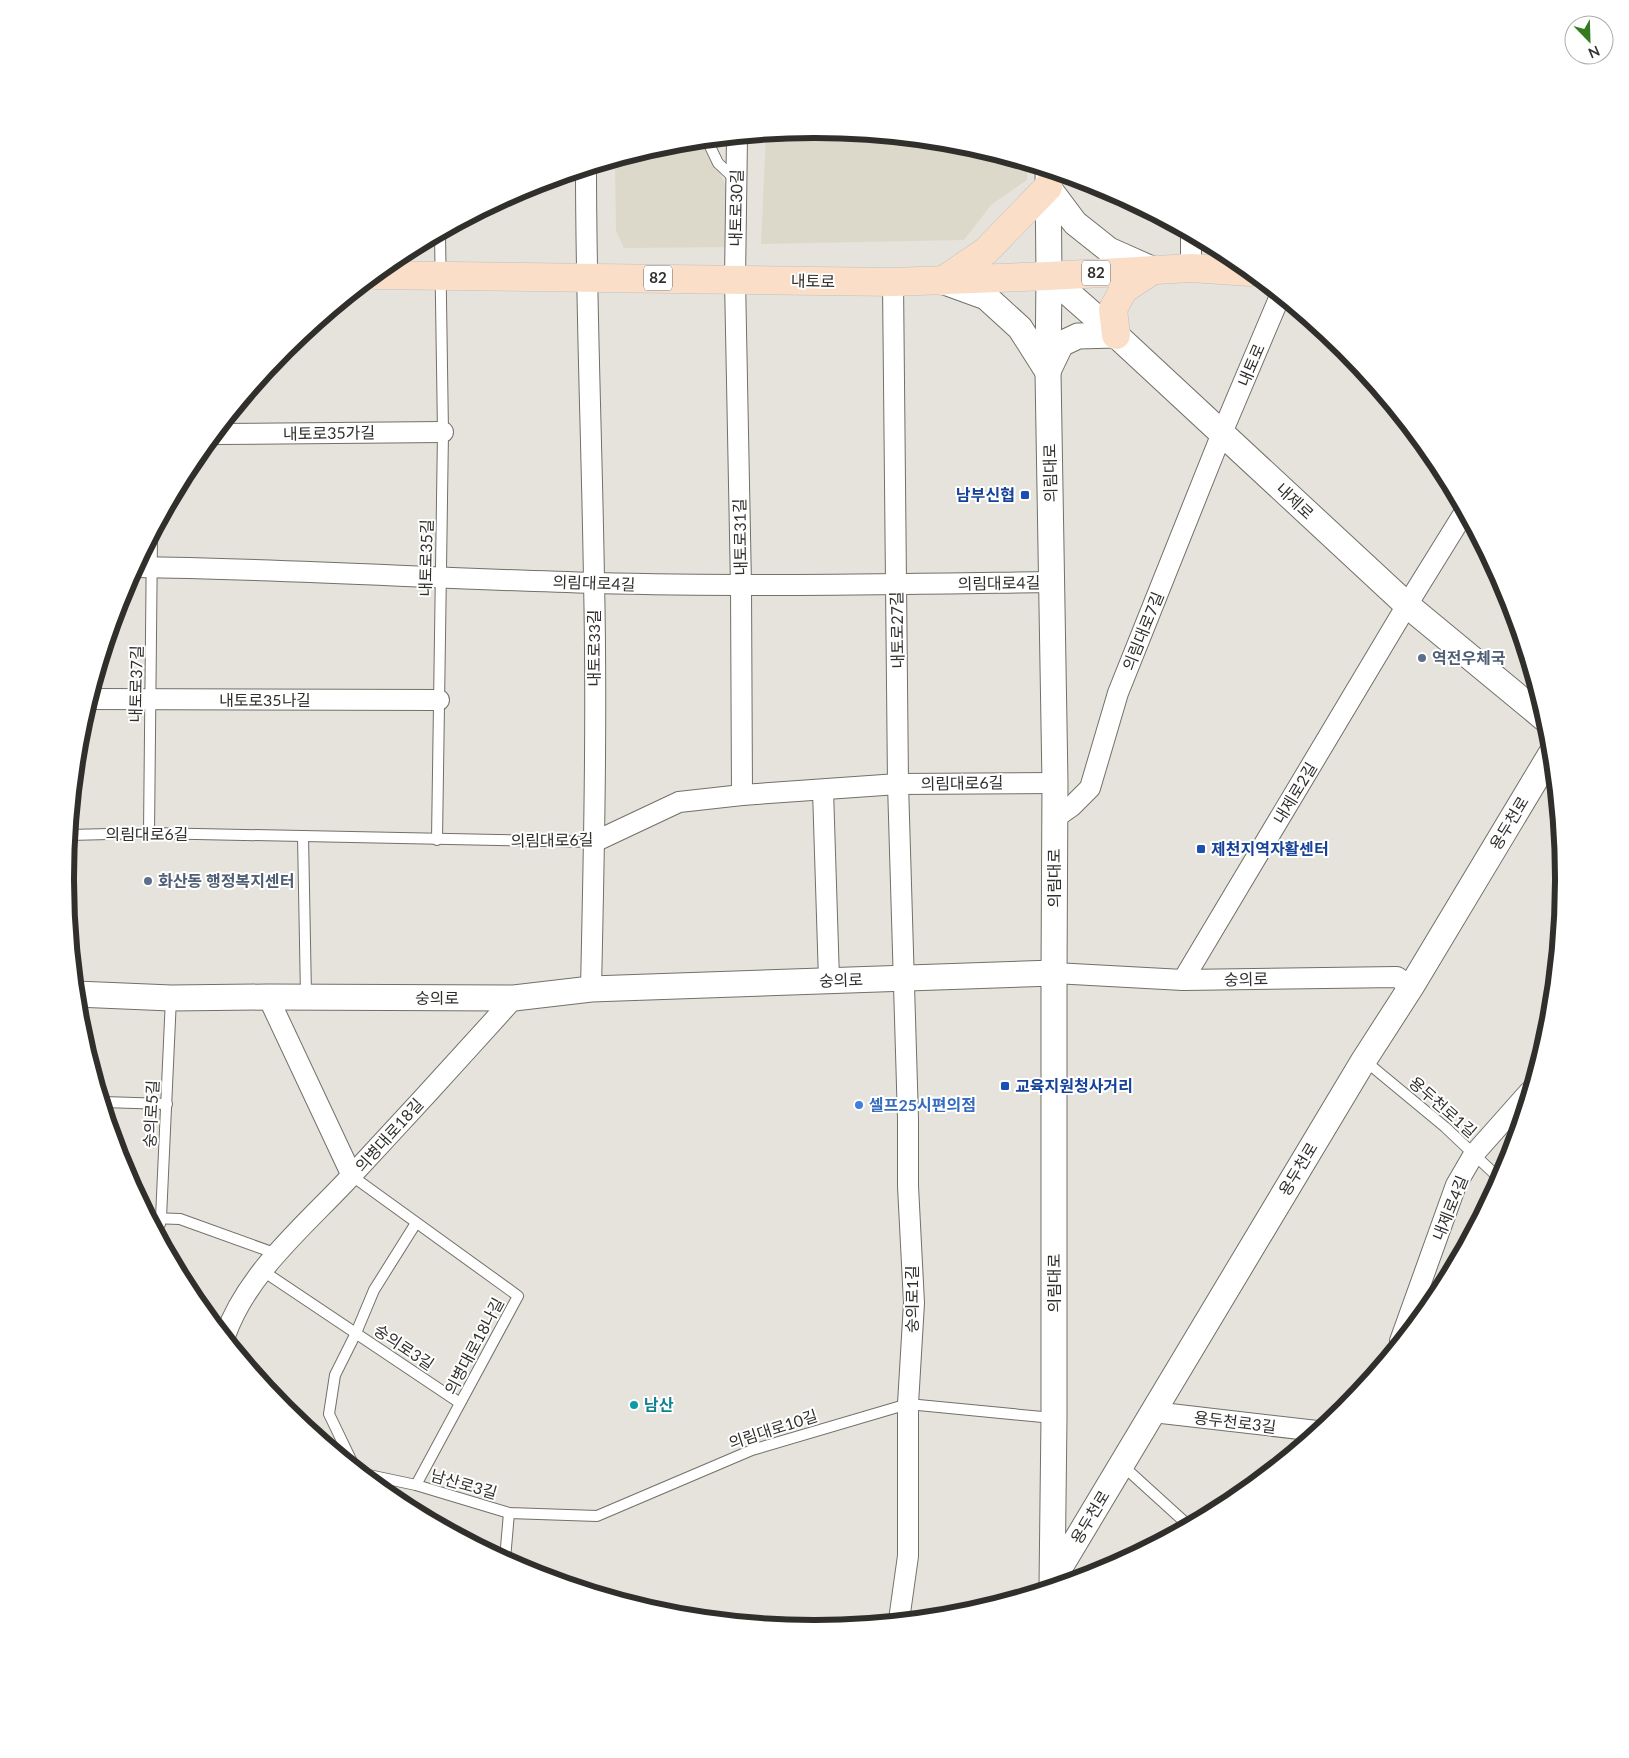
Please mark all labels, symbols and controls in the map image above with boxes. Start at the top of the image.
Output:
north arrow [1564,15,1614,65]
text: N [1586,42,1603,62]
street label: 내토로30길 [725,169,746,247]
road number: 82 [1082,260,1110,286]
road number: 82 [644,266,672,290]
street label: 내토로 [791,271,836,290]
street label: 내토로 [1233,341,1268,389]
street label: 내토로35가길 [283,422,375,443]
street label: 의림대로 [1039,443,1060,503]
street label: 내제로 [1273,479,1318,523]
place label: 남부신협 [956,485,1015,504]
marker: 남부신협 [1019,489,1031,501]
street label: 내토로31길 [729,498,750,576]
street label: 내토로35길 [415,519,436,597]
street label: 의림대로4길 [552,572,636,593]
street label: 의림대로4길 [957,572,1041,593]
street label: 의림대로7길 [1118,589,1167,673]
street label: 내토로27길 [886,591,907,669]
street label: 내토로33길 [584,609,603,687]
street label: 내토로37길 [125,645,146,723]
place label: 역전우체국 [1432,648,1506,667]
marker: 역전우체국 [1416,652,1428,664]
street label: 내토로35나길 [219,690,311,709]
street label: 내제로2길 [1269,759,1320,827]
street label: 의림대로6길 [920,772,1004,793]
street label: 용두천로 [1485,792,1532,853]
street label: 의림대로6길 [106,824,188,843]
street label: 의림대로6길 [510,829,594,850]
place label: 제천지역자활센터 [1211,839,1329,858]
marker: 제천지역자활센터 [1195,843,1207,855]
street label: 의림대로 [1044,848,1063,907]
place label: 화산동 행정복지센터 [158,871,294,890]
marker: 화산동 행정복지센터 [142,875,154,887]
street label: 숭의로 [819,969,864,990]
street label: 숭의로 [1224,969,1269,988]
street label: 숭의로 [415,988,459,1007]
street label: 용두천로1길 [1406,1072,1481,1141]
place label: 교육지원청사거리 [1015,1076,1133,1095]
street label: 숭의로5길 [139,1079,162,1149]
marker: 교육지원청사거리 [999,1080,1011,1092]
street label: 의병대로18길 [351,1094,427,1175]
place label: 셀프25시편의점 [869,1095,976,1114]
marker: 셀프25시편의점 [853,1099,865,1111]
street label: 용두천로 [1274,1138,1321,1199]
street label: 내제로4길 [1428,1173,1471,1243]
street label: 의림대로 [1044,1253,1063,1312]
street label: 숭의로1길 [902,1265,921,1333]
street label: 의병대로18나길 [440,1294,507,1397]
street label: 숭의로3길 [371,1320,438,1374]
place label: 남산 [644,1395,674,1414]
marker: 남산 [628,1399,640,1411]
street label: 의림대로10길 [726,1405,820,1452]
street label: 용두천로3길 [1193,1407,1277,1436]
street label: 남산로3길 [429,1465,500,1502]
street label: 용두천로 [1066,1486,1113,1547]

